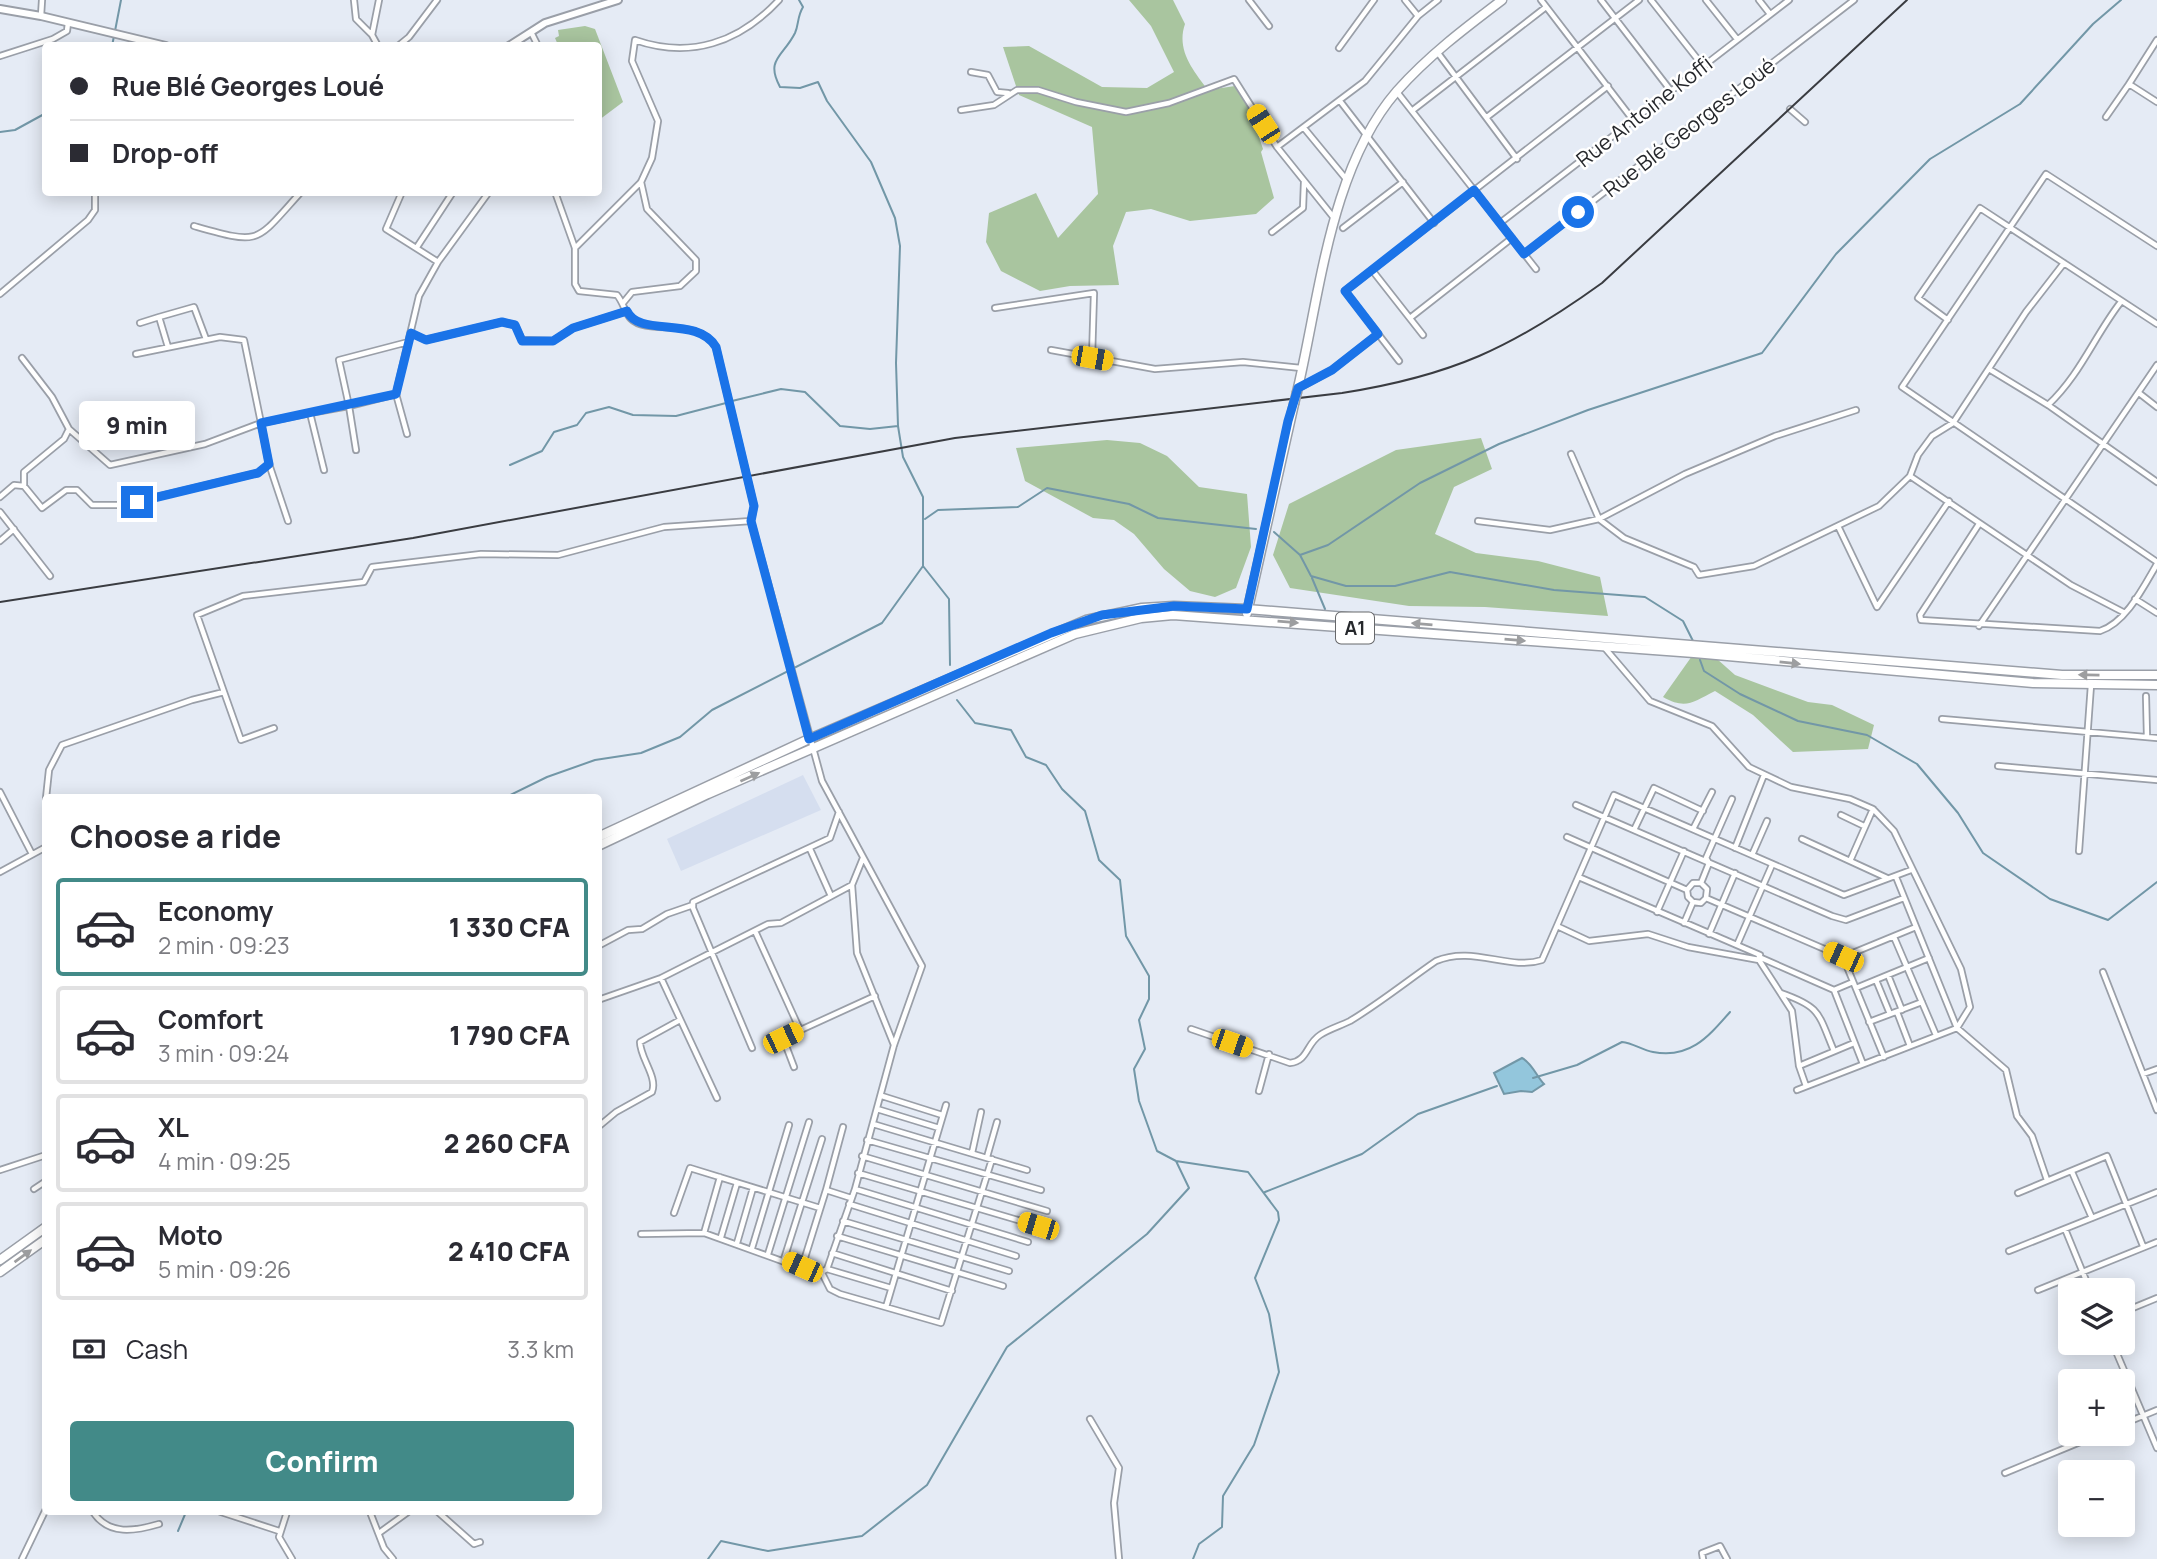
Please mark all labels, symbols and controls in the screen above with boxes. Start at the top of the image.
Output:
street label: Rue Antoine Koffi [1570,49,1718,173]
street label: Rue Blé Georges Loué [1597,51,1781,203]
text: Rue Blé Georges Loué [112,68,384,104]
car [1243,101,1284,147]
text: Drop-off [112,135,218,171]
route start [1562,196,1594,228]
car [1070,344,1115,372]
callout: 9 min [79,400,195,449]
text: 9 min [106,409,168,441]
route end [121,486,153,518]
road number: A1 [1336,612,1374,643]
one-way arrow [1277,617,1299,628]
one-way arrow [1411,618,1433,629]
one-way arrow [1504,635,1526,646]
one-way arrow [1779,658,1801,669]
one-way arrow [2078,669,2100,681]
one-way arrow [740,771,760,783]
text: Choose a ride [70,814,281,858]
text: Economy [158,893,273,929]
icon: car [74,896,137,959]
text: 1 330 CFA [449,909,570,945]
text: 2 min · 09:23 [158,929,290,961]
car [1820,939,1867,975]
text: Comfort [158,1001,264,1037]
icon: car [74,1004,137,1067]
text: 1 790 CFA [449,1017,570,1053]
car [760,1019,807,1057]
car [1209,1026,1256,1060]
text: 3 min · 09:24 [158,1037,290,1069]
text: XL [158,1109,189,1145]
icon: car [74,1112,137,1175]
text: 2 260 CFA [444,1125,570,1161]
text: 4 min · 09:25 [158,1145,291,1177]
car [1015,1210,1062,1242]
text: Moto [158,1217,223,1253]
icon: car [74,1220,137,1283]
text: 2 410 CFA [448,1233,570,1269]
one-way arrow [14,1249,32,1263]
car [779,1249,826,1285]
text: 5 min · 09:26 [158,1253,291,1285]
map controls [2058,1278,2135,1537]
button: layers [2058,1278,2135,1355]
icon: cash [70,1330,108,1368]
text: Cash [126,1331,188,1367]
text: 3.3 km [507,1333,574,1365]
button: + [2058,1369,2135,1446]
button: Confirm [70,1421,574,1501]
button: − [2058,1460,2135,1537]

